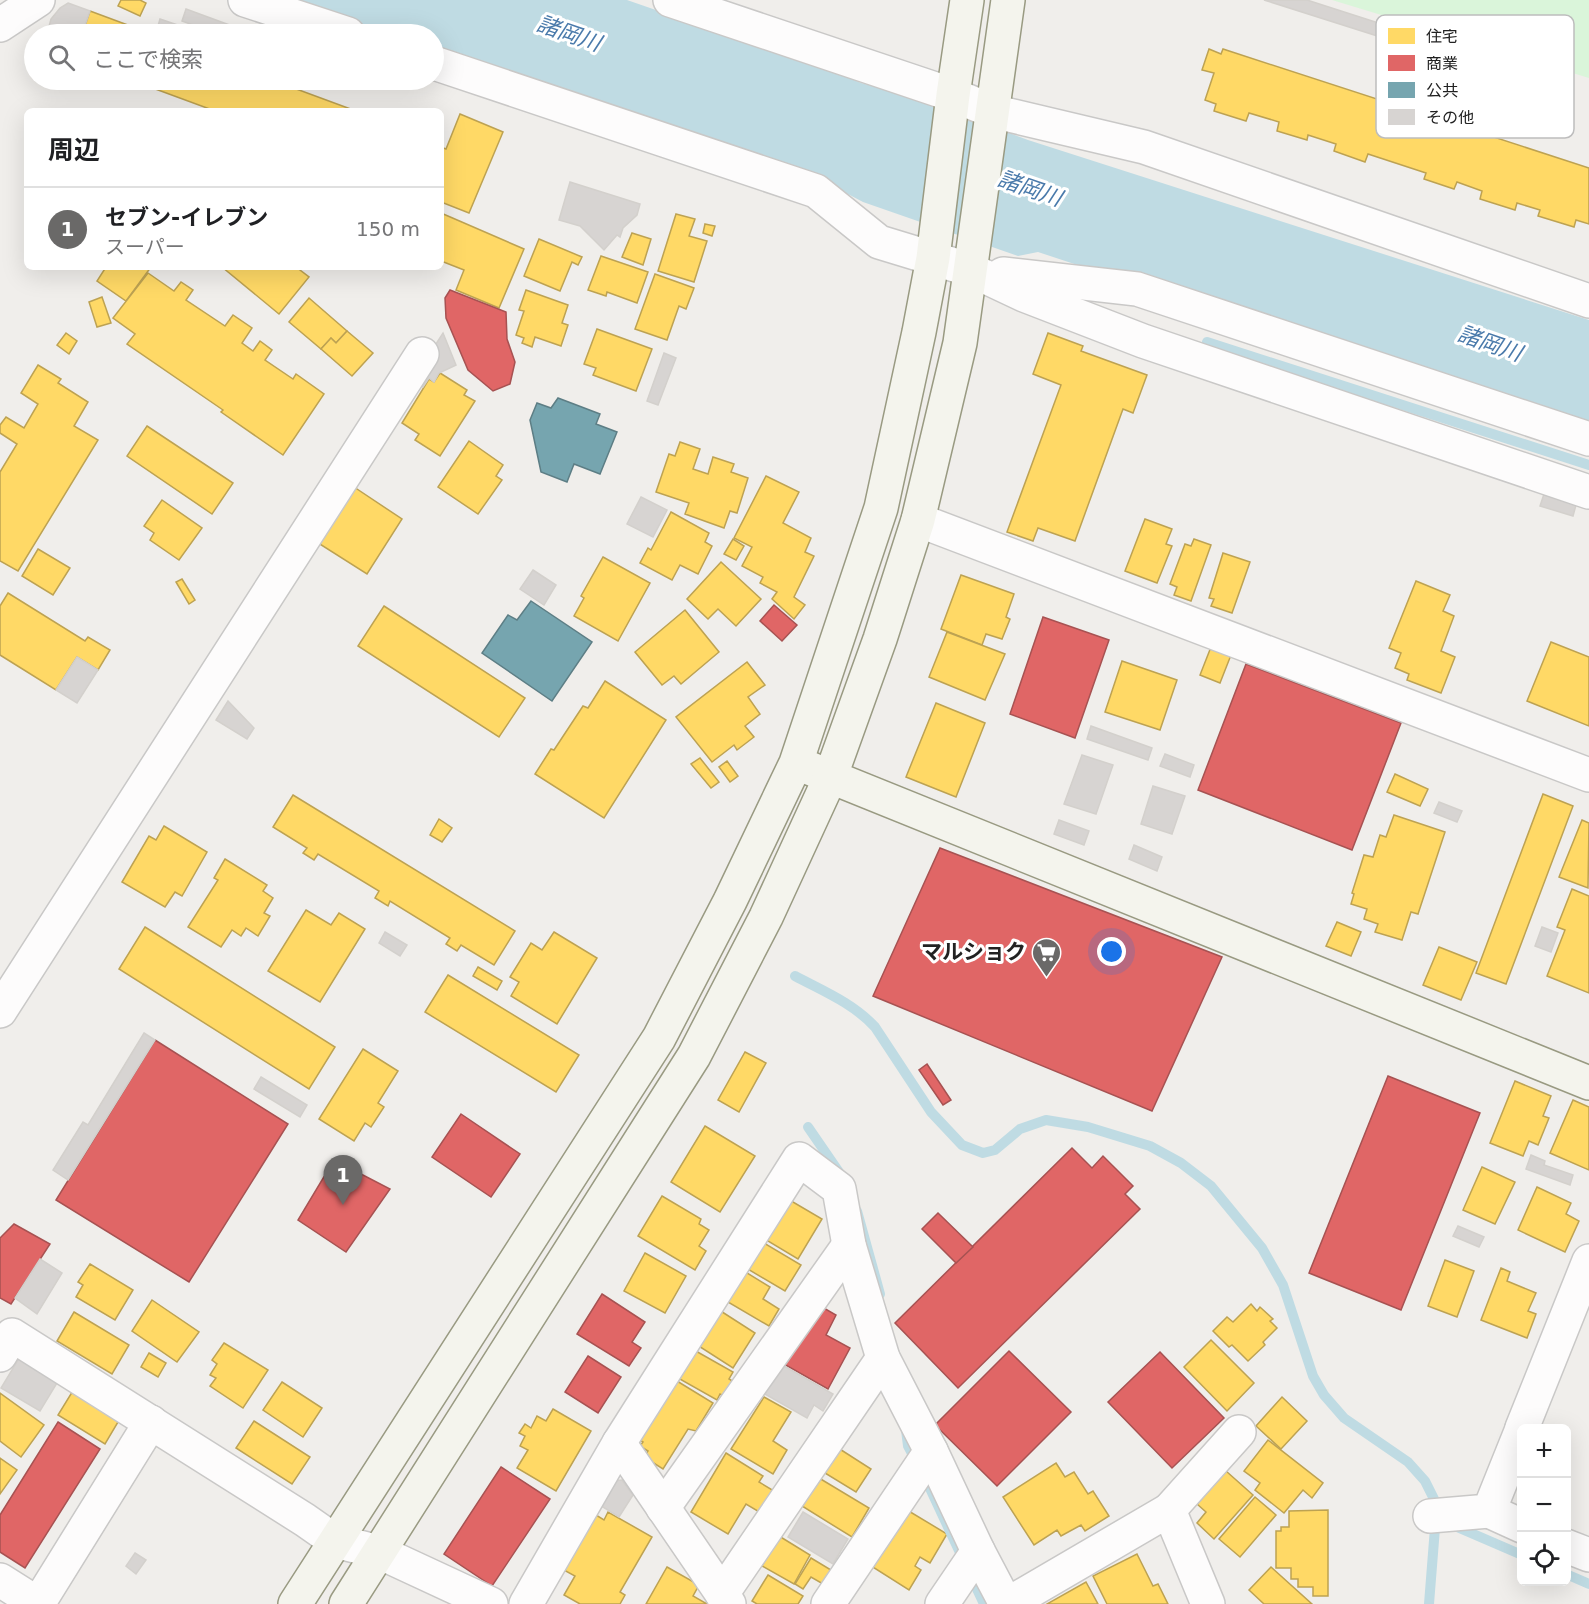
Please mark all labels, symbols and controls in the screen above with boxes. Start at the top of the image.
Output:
water label: 諸岡川 [534,11,606,57]
legend [1376,15,1574,138]
search box [24,24,444,90]
text: 住宅 [1426,27,1458,46]
icon: search [45,41,78,74]
text: ここで検索 [93,47,203,72]
text: 商業 [1426,54,1458,73]
text: 公共 [1426,81,1458,100]
text: その他 [1426,108,1474,127]
text: 周辺 [48,135,100,165]
water label: 諸岡川 [995,166,1067,212]
text: セブン-イレブン [105,205,268,230]
text: 1 [61,217,74,241]
text: 150 m [356,217,420,241]
text: スーパー [105,235,185,259]
water label: 諸岡川 [1455,321,1527,367]
supermarket icon: マルショク [1031,936,1063,978]
your location [1097,937,1126,966]
place label: マルショク [921,940,1026,964]
pin: 1 [324,1156,362,1205]
map controls [1517,1424,1571,1586]
button: + [1517,1424,1571,1478]
button: − [1517,1478,1571,1532]
button: locate [1517,1532,1571,1586]

